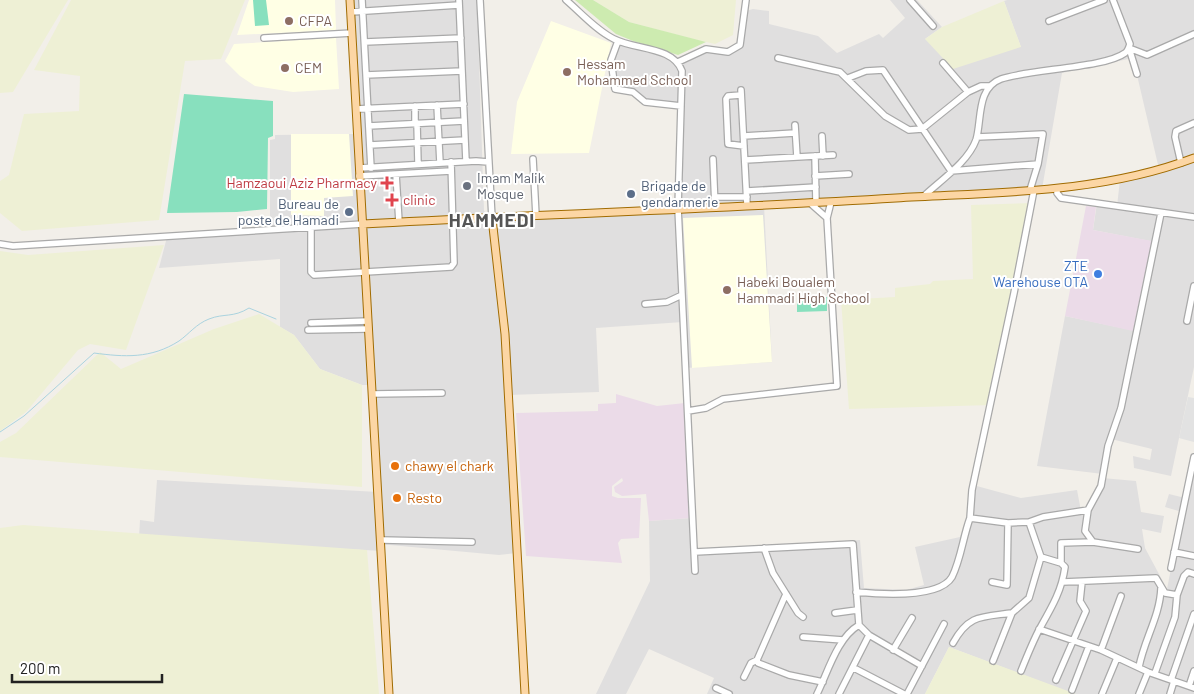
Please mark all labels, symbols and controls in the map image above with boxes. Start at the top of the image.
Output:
place label: CFPA [299,12,332,29]
marker: CFPA [283,15,295,27]
place label: Hessam Mohammed School [577,55,692,88]
place label: CEM [295,59,322,76]
marker: CEM [279,62,291,74]
marker: Hessam Mohammed School [561,66,573,78]
place label: Imam Malik Mosque [477,169,545,202]
place label: Hamzaoui Aziz Pharmacy [226,174,378,191]
marker: Hamzaoui Aziz Pharmacy [381,177,393,189]
place label: Brigade de gendarmerie [641,177,718,210]
marker: Imam Malik Mosque [461,180,473,192]
marker: Brigade de gendarmerie [625,188,637,200]
place label: clinic [403,191,435,208]
marker: clinic [385,193,399,207]
place label: Bureau de poste de Hamadi [238,195,339,228]
marker: Bureau de poste de Hamadi [343,206,355,218]
district label: HAMMEDI [449,208,535,231]
place label: ZTE Warehouse OTA [993,257,1088,290]
marker: ZTE Warehouse OTA [1092,268,1104,280]
place label: Habeki Boualem Hammadi High School [737,273,870,306]
marker: Habeki Boualem Hammadi High School [721,284,733,296]
place label: chawy el chark [405,457,494,474]
marker: chawy el chark [389,460,401,472]
place label: Resto [407,489,442,506]
marker: Resto [391,492,403,504]
scale bar [12,652,162,684]
text: 200 m [20,659,60,677]

